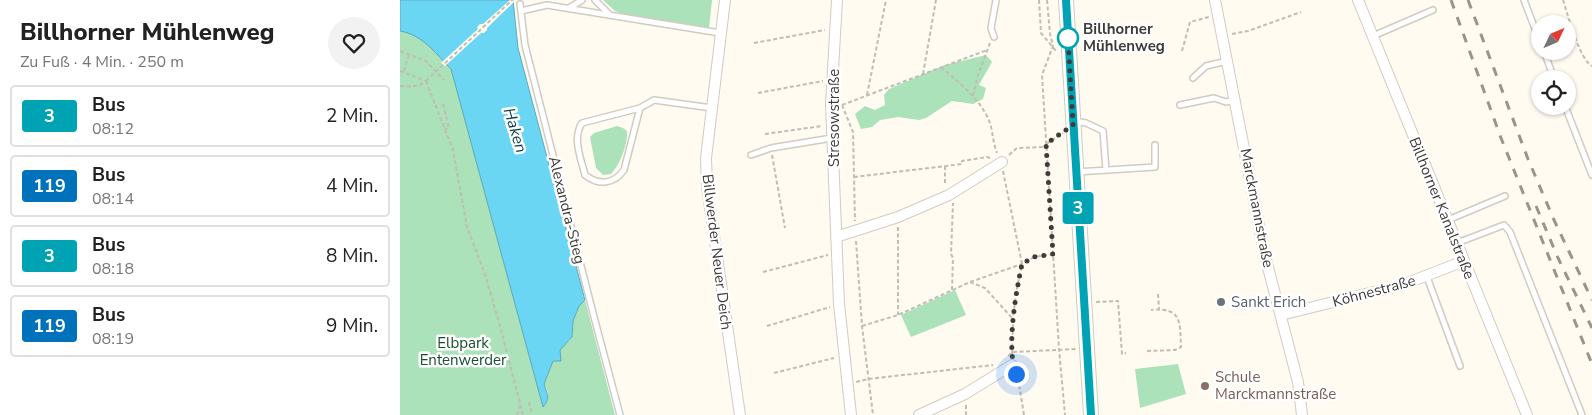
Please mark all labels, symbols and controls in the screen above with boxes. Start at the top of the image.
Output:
north arrow [1531,15,1576,60]
map controls [1531,15,1576,115]
text: Billhorner Mühlenweg [20,16,274,48]
button: heart [328,17,380,69]
place label: Billhorner Mühlenweg [1083,19,1165,56]
marker: Billhorner Mühlenweg [1057,27,1079,49]
text: Zu Fuß · 4 Min. · 250 m [20,51,184,73]
street label: Stresowstraße [824,69,844,167]
button: locate [1531,70,1576,115]
text: Bus [92,92,125,118]
text: 2 Min. [326,103,378,129]
text: 3 [44,104,55,128]
water label: Haken [498,105,532,156]
text: 08:12 [92,118,134,140]
street label: Billhorner Kanalstraße [1404,134,1480,282]
street label: Marckmannstraße [1236,147,1278,269]
street label: Alexandra-Stieg [544,154,590,266]
text: Bus [92,162,125,188]
text: 4 Min. [326,173,378,199]
street label: Billwerder Neuer Deich [698,173,736,331]
text: 119 [33,174,66,198]
text: 08:14 [92,188,134,210]
line badge: 3 [1062,192,1094,224]
text: 3 [1073,196,1083,220]
text: Bus [92,232,125,258]
text: 8 Min. [326,243,378,269]
text: 3 [44,244,55,268]
text: 08:18 [92,258,134,280]
street label: Köhnestraße [1330,270,1418,312]
place label: Sankt Erich [1231,292,1306,312]
marker: Sankt Erich [1215,296,1227,308]
text: Bus [92,302,125,328]
text: 9 Min. [326,313,378,339]
text: 119 [33,314,66,338]
text: 08:19 [92,328,134,350]
park label: Elbpark Entenwerder [420,333,507,370]
your location [1004,362,1029,387]
place label: Schule Marckmannstraße [1215,367,1336,404]
marker: Schule Marckmannstraße [1199,380,1211,392]

